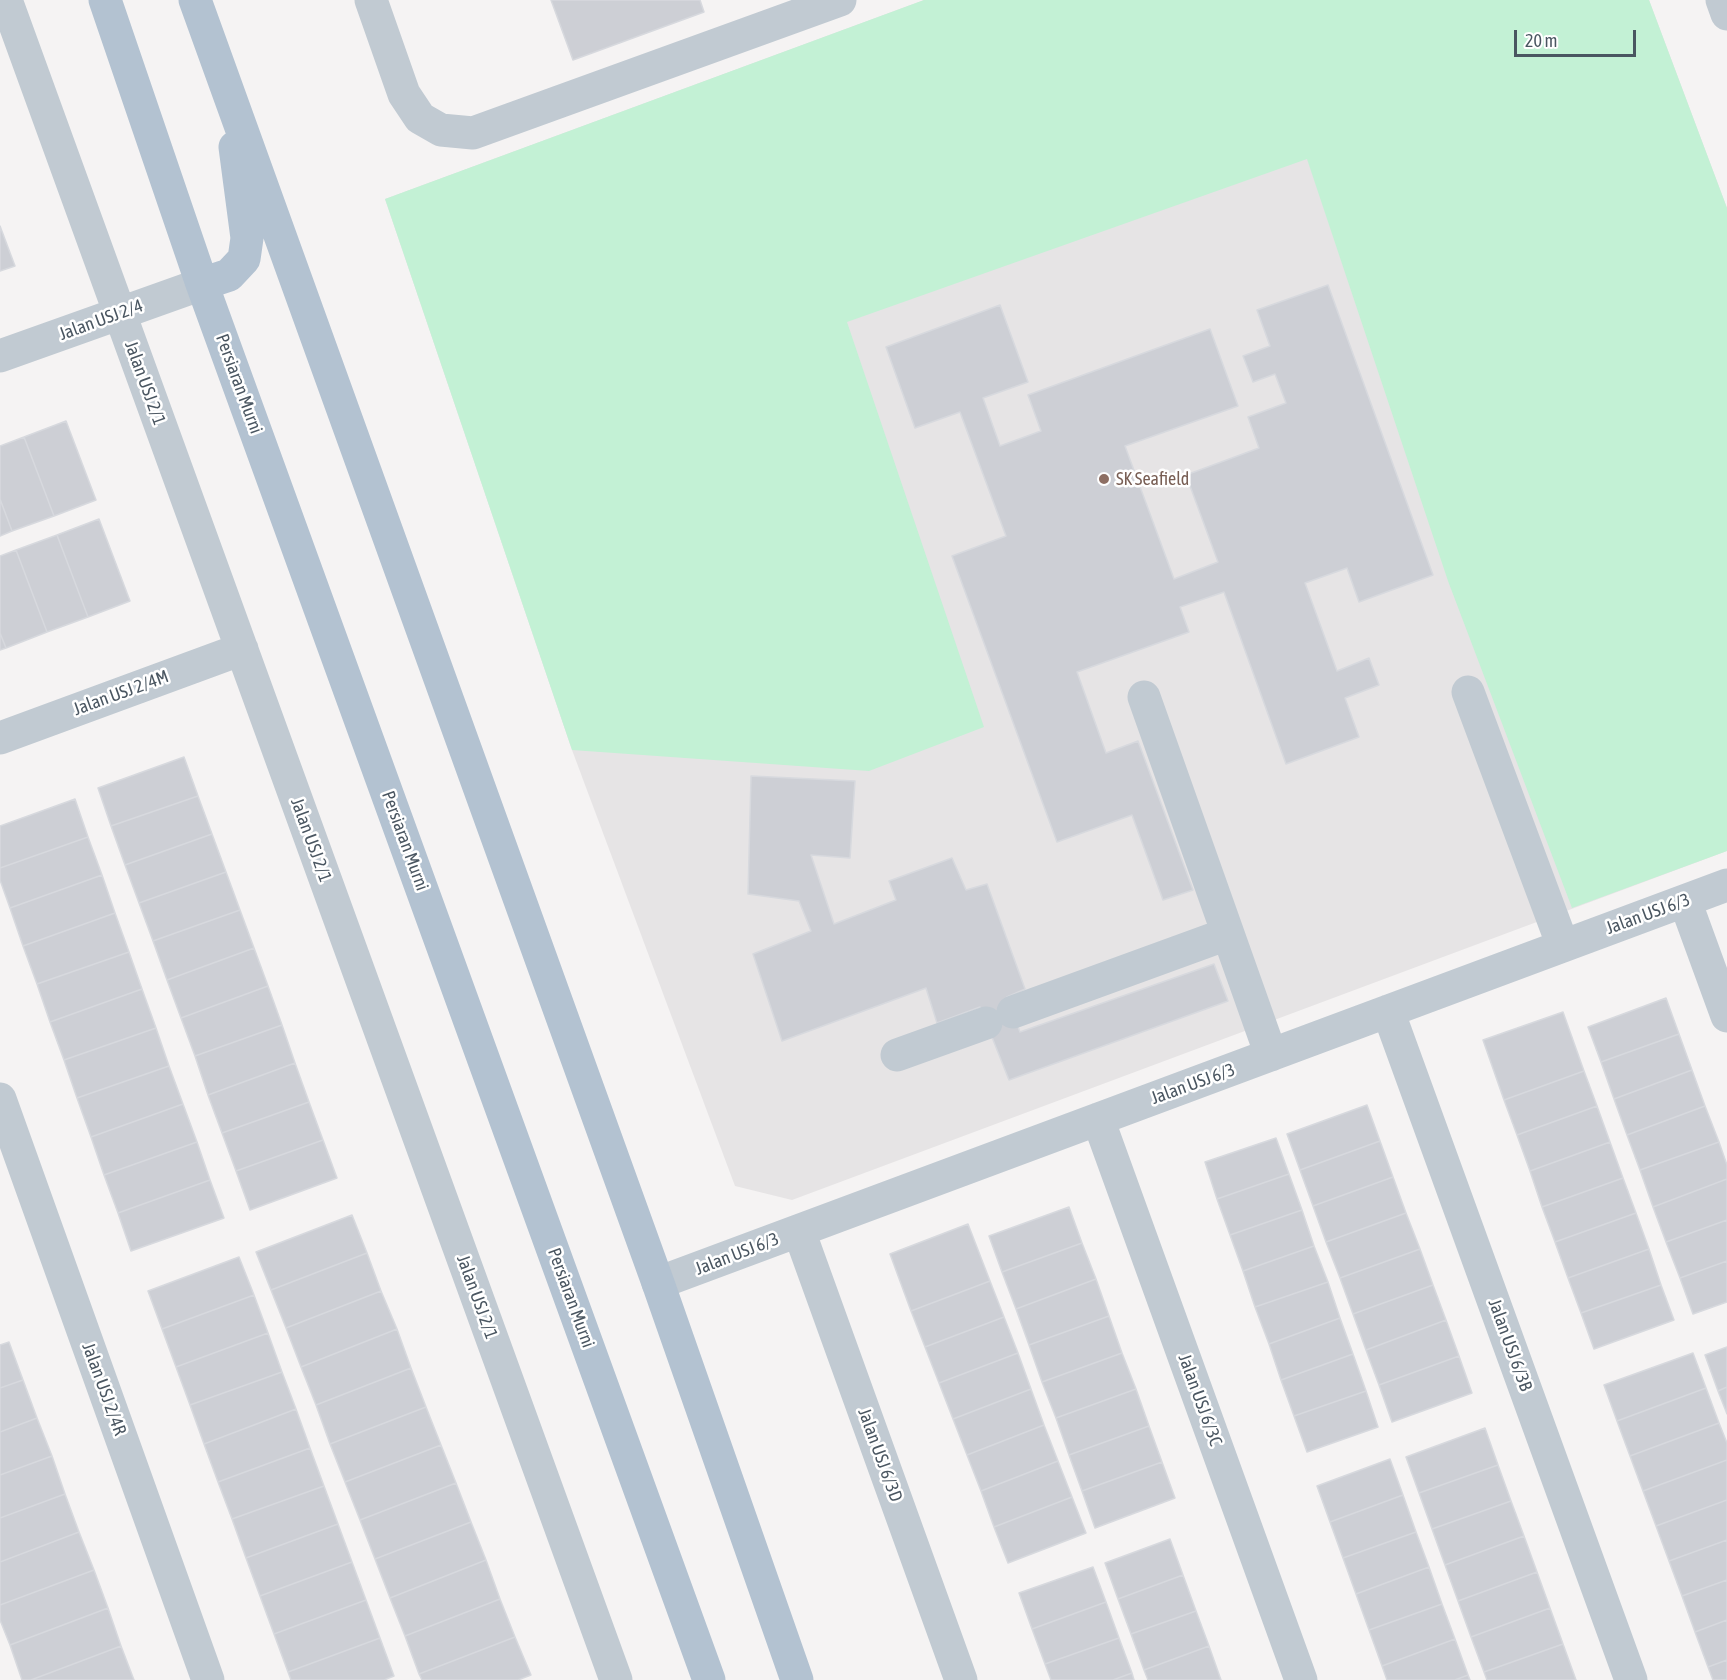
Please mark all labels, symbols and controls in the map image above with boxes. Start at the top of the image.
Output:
scale bar [1517,18,1638,56]
text: 20 m [1525,30,1557,51]
street label: Jalan USJ 2/4 [56,295,146,345]
street label: Persiaran Murni [211,331,267,437]
street label: Jalan USJ 2/1 [120,338,170,428]
place label: SK Seafield [1116,468,1189,490]
marker: SK Seafield [1097,472,1111,486]
street label: Jalan USJ 2/4M [70,666,172,720]
street label: Persiaran Murni [377,788,433,894]
street label: Jalan USJ 2/1 [286,795,336,885]
street label: Jalan USJ 6/3 [1603,889,1693,939]
street label: Jalan USJ 6/3 [1148,1059,1238,1109]
street label: Jalan USJ 6/3 [692,1228,782,1280]
street label: Persiaran Murni [543,1245,599,1351]
street label: Jalan USJ 2/1 [452,1252,502,1342]
street label: Jalan USJ 6/3B [1483,1296,1537,1394]
street label: Jalan USJ 2/4R [77,1340,131,1438]
street label: Jalan USJ 6/3C [1173,1351,1227,1449]
street label: Jalan USJ 6/3D [853,1405,907,1505]

